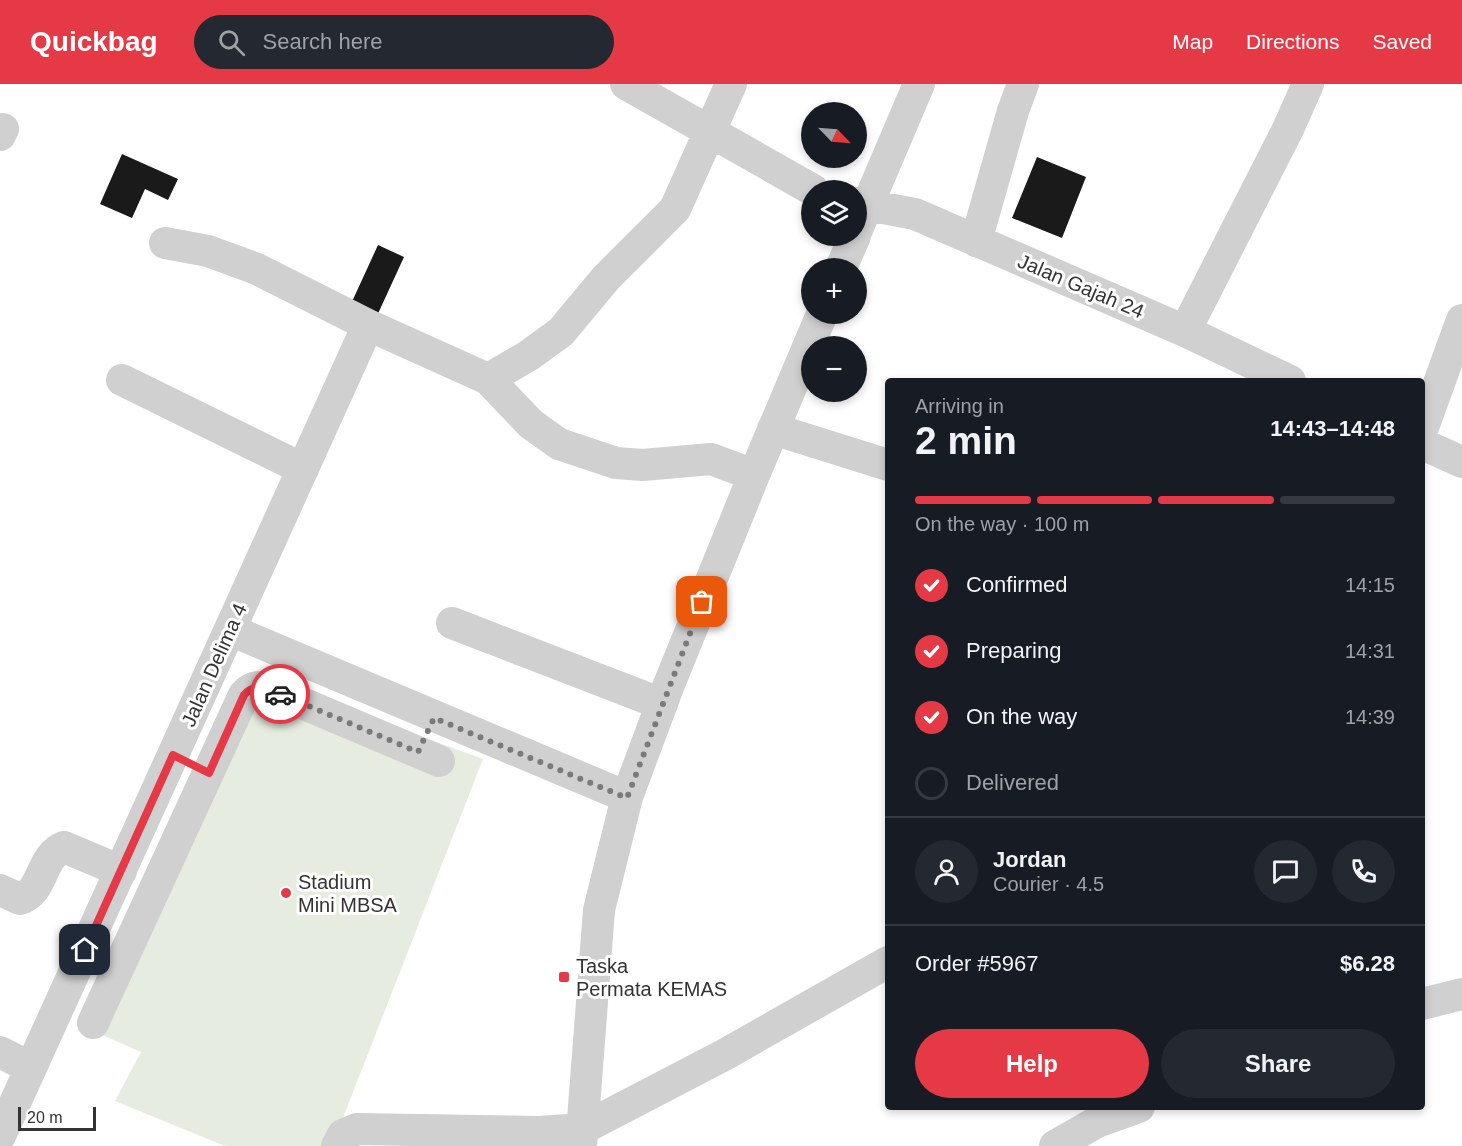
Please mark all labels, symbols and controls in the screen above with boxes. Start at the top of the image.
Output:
search box [194,15,614,69]
text: Quickbag [30,26,158,57]
icon: search [215,26,248,59]
text: Search here [263,29,382,54]
text: Map [1172,30,1213,53]
text: Directions [1246,30,1339,53]
text: Saved [1372,30,1432,53]
north arrow [801,102,867,168]
map controls [801,102,867,402]
button: layers [801,180,867,246]
street label: Jalan Gajah 24 [1015,250,1147,322]
button: + [801,258,867,324]
button: − [801,336,867,402]
text: Arriving in [915,395,1004,417]
text: 14:43–14:48 [1270,416,1395,441]
text: 2 min [915,419,1017,462]
text: On the way · 100 m [915,513,1090,535]
icon: check [915,569,948,602]
text: Confirmed [966,572,1067,597]
text: 14:15 [1345,574,1395,596]
pin [676,576,727,627]
icon: bag [685,585,718,618]
street label: Jalan Delima 4 [177,600,251,730]
icon: check [915,635,948,668]
text: Preparing [966,638,1061,663]
text: 14:31 [1345,640,1395,662]
courier [250,664,310,724]
icon: car [264,678,297,711]
icon: check [915,701,948,734]
text: On the way [966,704,1077,729]
text: 14:39 [1345,706,1395,728]
text: Delivered [966,770,1059,795]
button: person [915,840,978,903]
button: chat [1254,840,1317,903]
button: phone [1332,840,1395,903]
text: Jordan [993,847,1066,872]
place label: Stadium Mini MBSA [298,871,398,916]
text: Courier · 4.5 [993,873,1104,895]
marker: Stadium Mini MBSA [279,886,293,900]
pin [59,924,110,975]
icon: home [68,933,101,966]
text: Order #5967 [915,951,1039,976]
text: $6.28 [1340,951,1395,976]
place label: Taska Permata KEMAS [576,955,727,1000]
marker: Taska Permata KEMAS [557,970,571,984]
button: Help [915,1029,1149,1098]
button: Share [1161,1029,1395,1098]
scale bar [18,1104,96,1132]
text: 20 m [27,1109,63,1126]

